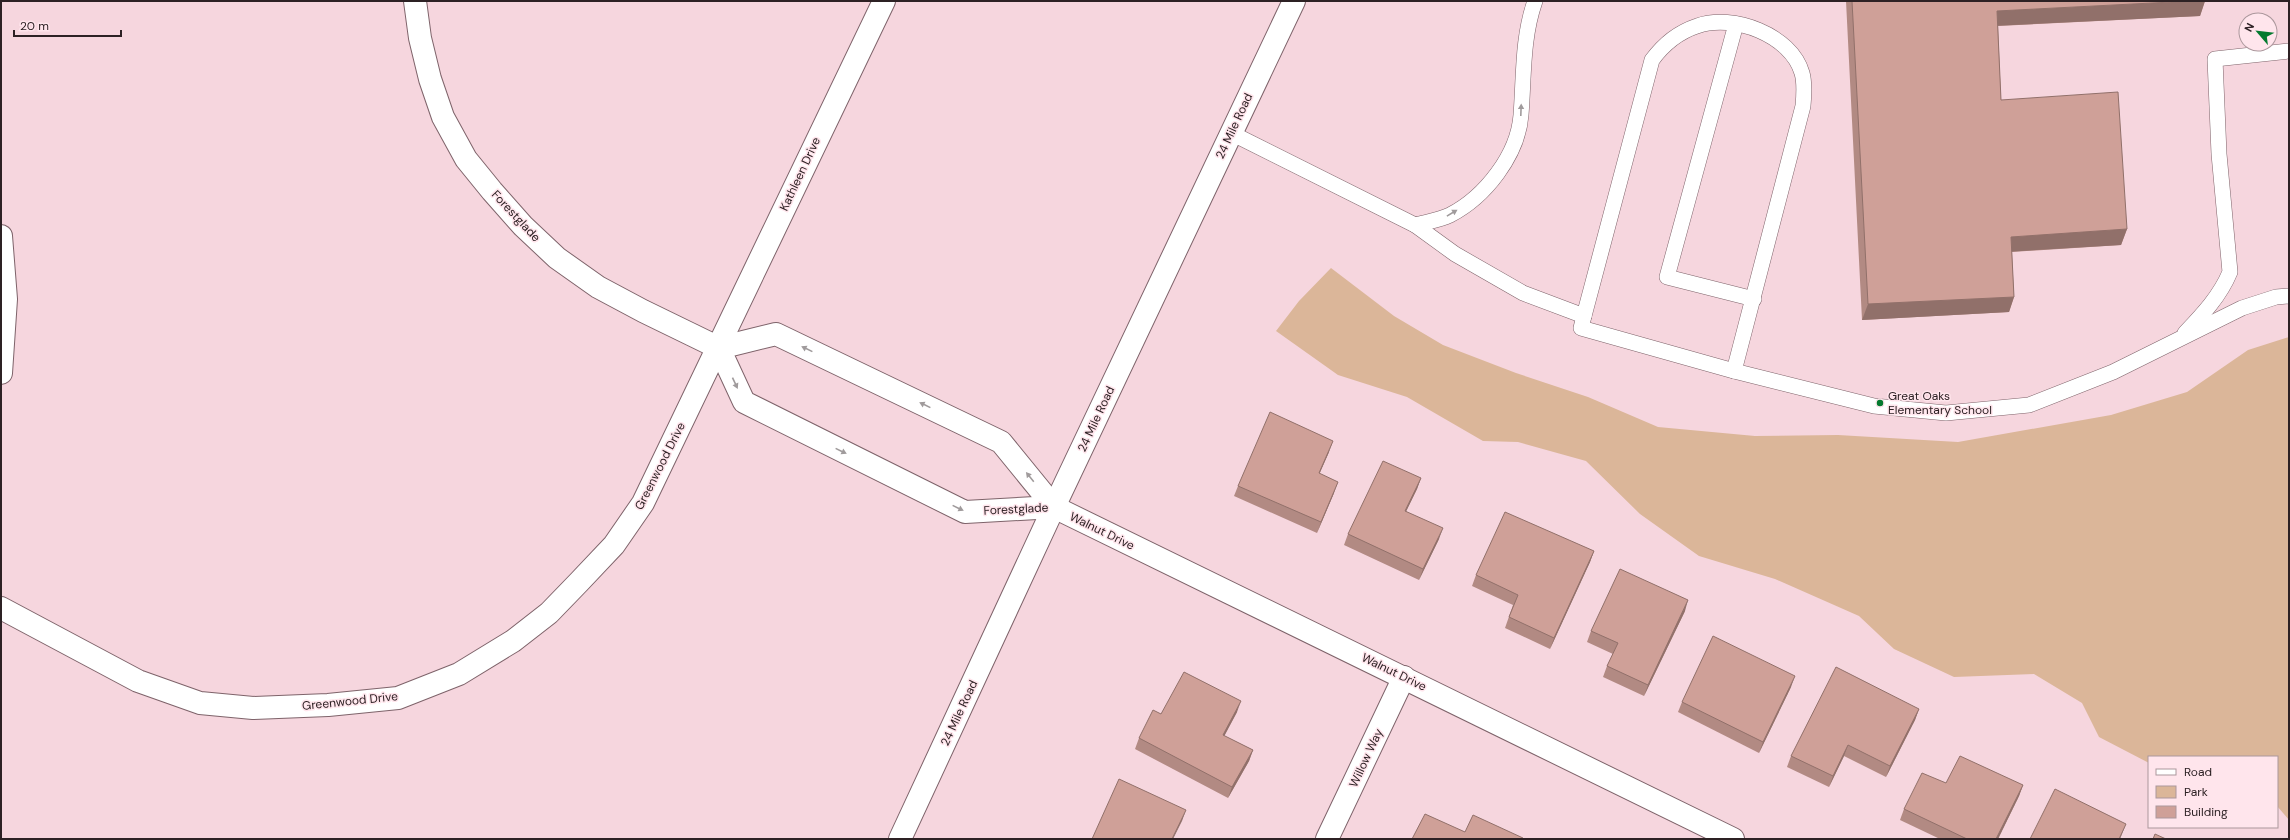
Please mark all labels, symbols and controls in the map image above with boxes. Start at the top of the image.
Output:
scale bar [14,12,121,38]
north arrow [2238,12,2278,52]
text: 20 m [20,18,49,34]
text: N [2241,20,2257,34]
street label: 24 Mile Road [1212,91,1256,161]
one-way arrow [1518,103,1524,116]
street label: Kathleen Drive [776,134,824,213]
street label: Forestglade [488,187,544,245]
one-way arrow [1446,209,1457,216]
one-way arrow [802,346,813,352]
one-way arrow [732,378,738,389]
street label: 24 Mile Road [1074,384,1118,454]
place label: Great Oaks Elementary School [1888,388,1992,418]
marker: Great Oaks Elementary School [1875,398,1885,408]
one-way arrow [919,402,930,408]
street label: Greenwood Drive [631,419,689,512]
one-way arrow [836,448,847,454]
one-way arrow [1025,472,1034,482]
street label: Forestglade [983,499,1049,519]
one-way arrow [952,505,964,511]
street label: Walnut Drive [1067,508,1137,554]
street label: Walnut Drive [1359,649,1429,695]
street label: 24 Mile Road [937,678,981,748]
street label: Greenwood Drive [301,688,399,714]
street label: Willow Way [1345,726,1387,790]
legend [2148,756,2278,828]
text: Road [2184,764,2212,780]
text: Park [2184,784,2208,800]
text: Building [2184,804,2228,820]

